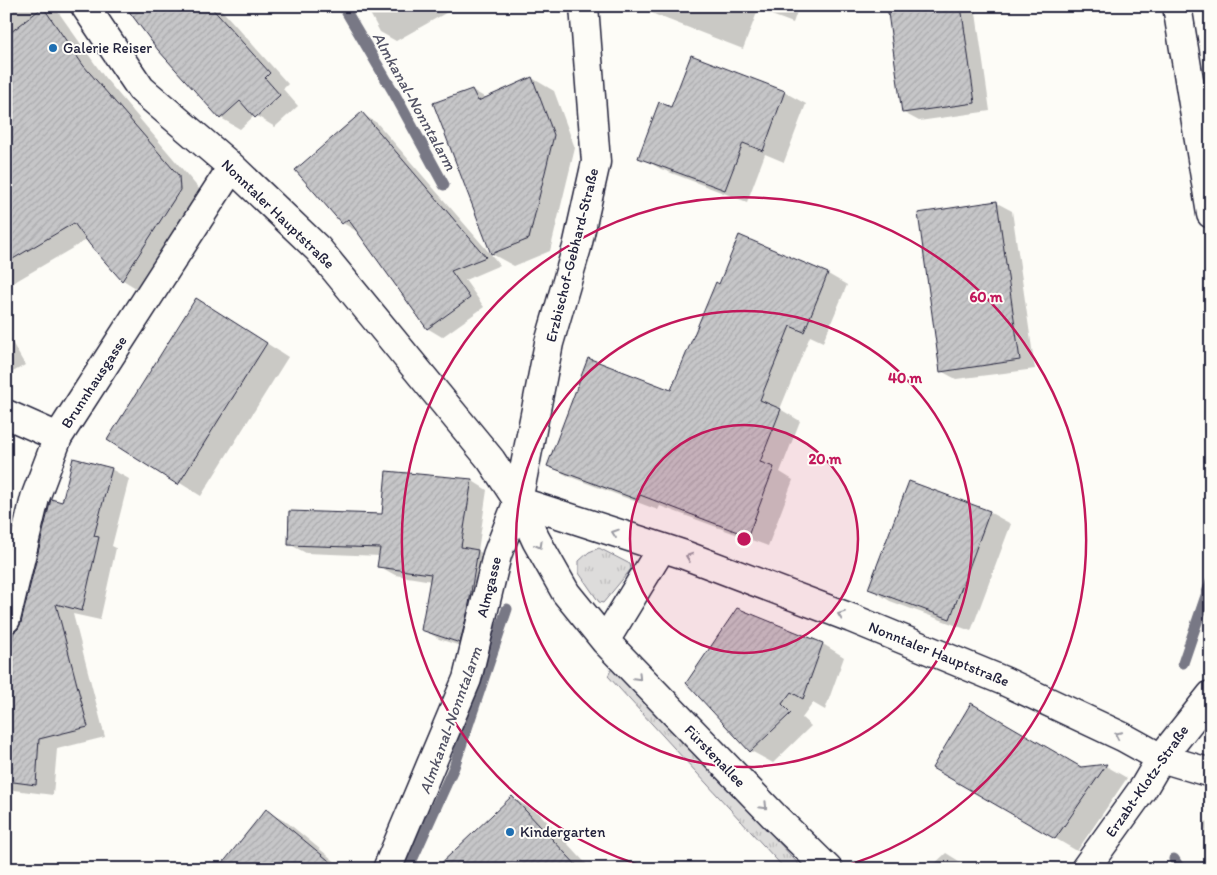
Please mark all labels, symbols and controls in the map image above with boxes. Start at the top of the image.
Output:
water label: Almkanal-Nonntalarm [369,29,461,174]
place label: Galerie Reiser [63,39,152,57]
marker: Galerie Reiser [47,42,59,54]
street label: Nonntaler Hauptstraße [218,155,338,273]
street label: Erzbischof-Gebhard-Straße [542,166,602,344]
text: 60 m [969,288,1003,306]
street label: Brunnhausgasse [57,332,131,432]
text: 40 m [888,369,923,387]
text: 20 m [808,450,842,468]
one-way arrow [611,529,619,539]
centre of rings [735,530,753,548]
one-way arrow [533,539,543,548]
one-way arrow [685,553,694,563]
street label: Almgasse [473,555,505,619]
one-way arrow [837,610,846,621]
street label: Nonntaler Hauptstraße [866,618,1012,690]
water label: Almkanal-Nonntalarm [415,644,486,796]
one-way arrow [632,671,641,680]
street label: Fürstenallee [681,721,749,791]
street label: Erzabt-Klotz-Straße [1102,722,1192,840]
one-way arrow [1114,731,1123,741]
one-way arrow [758,800,767,809]
place label: Kindergarten [520,823,606,841]
marker: Kindergarten [504,826,516,838]

